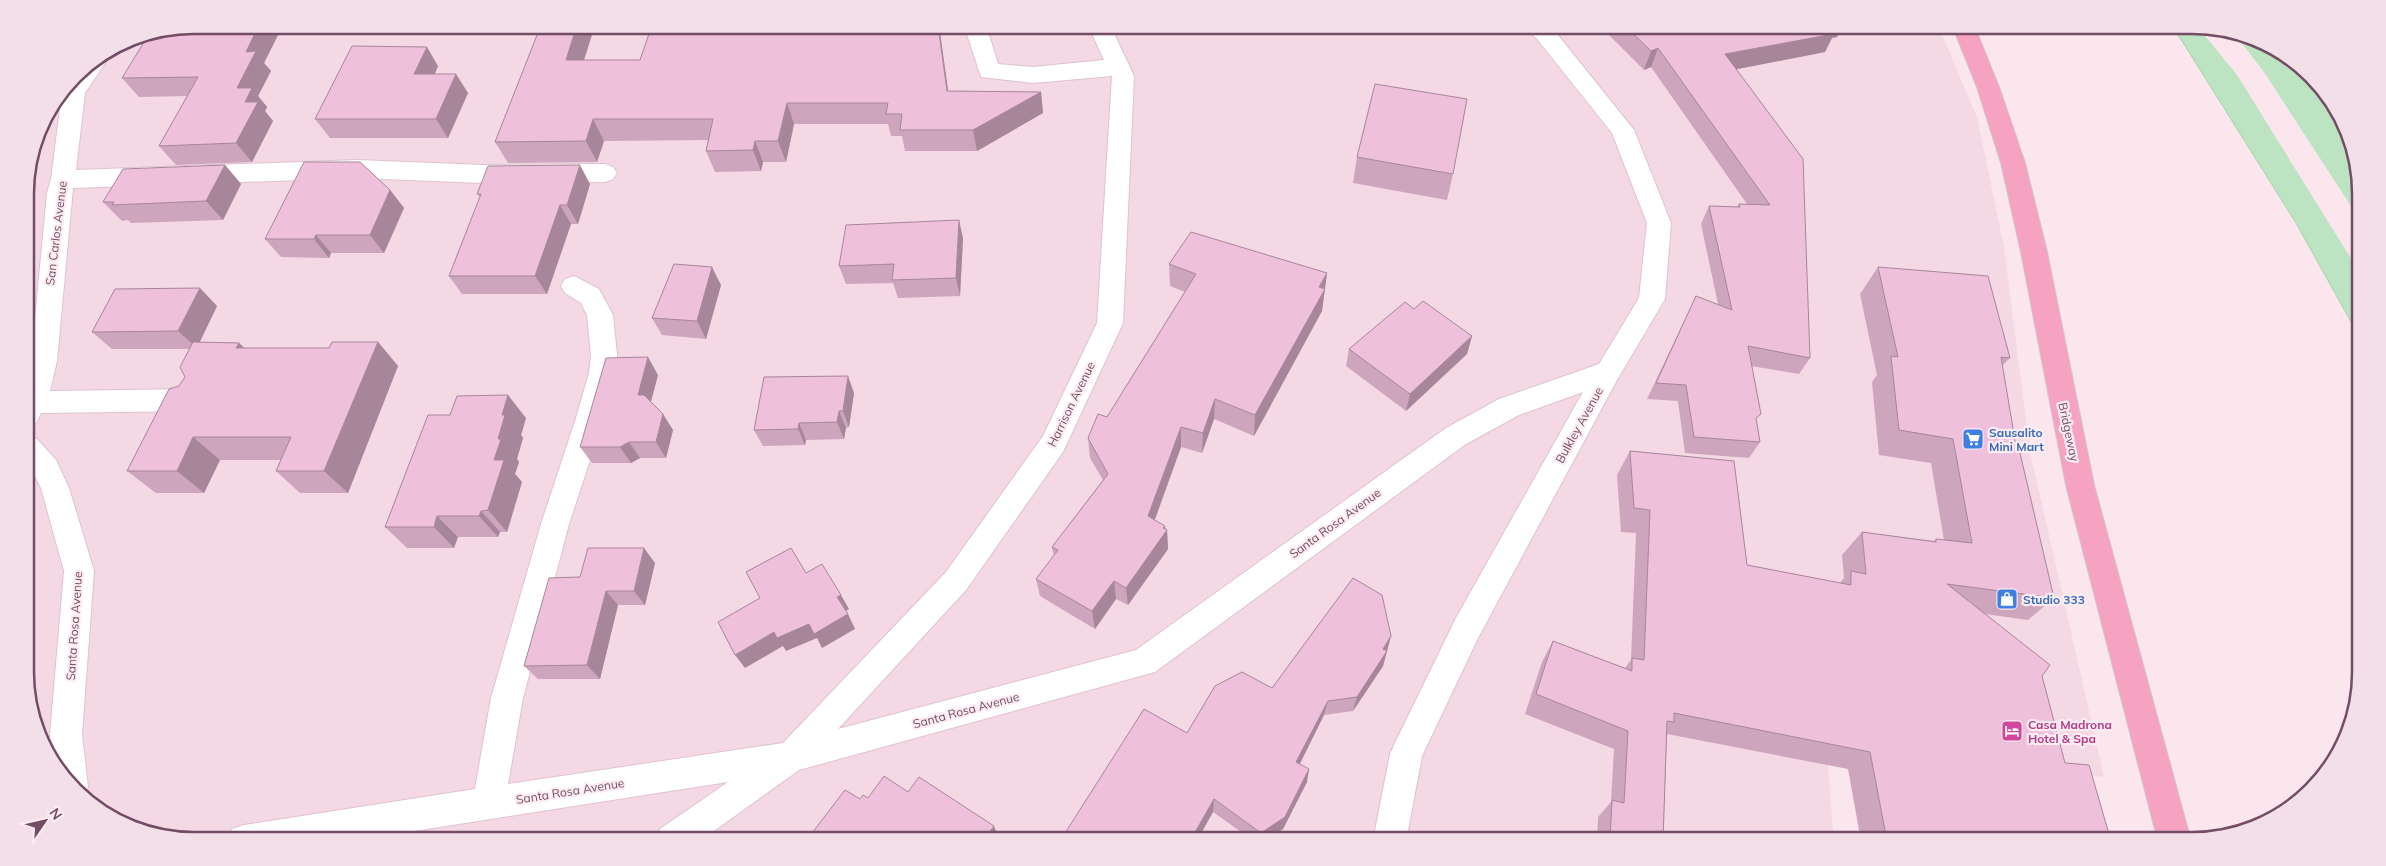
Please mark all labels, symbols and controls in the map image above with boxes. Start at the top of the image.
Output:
street label: San Carlos Avenue [42,180,70,286]
street label: Harrison Avenue [1044,359,1098,449]
street label: Bulkley Avenue [1552,384,1606,466]
street label: Bridgeway [2055,401,2083,464]
place label: Sausalito Mini Mart [1989,425,2044,454]
supermarket icon: Sausalito Mini Mart [1961,427,1985,451]
street label: Santa Rosa Avenue [1286,485,1384,561]
street label: Santa Rosa Avenue [63,571,85,681]
shop icon: Studio 333 [1995,587,2019,611]
place label: Studio 333 [2023,592,2085,607]
street label: Santa Rosa Avenue [911,689,1021,731]
place label: Casa Madrona Hotel & Spa [2028,717,2112,746]
hotel icon: Casa Madrona Hotel & Spa [2000,719,2024,743]
street label: Santa Rosa Avenue [515,775,625,807]
north arrow [20,796,70,846]
text: N [45,804,66,823]

